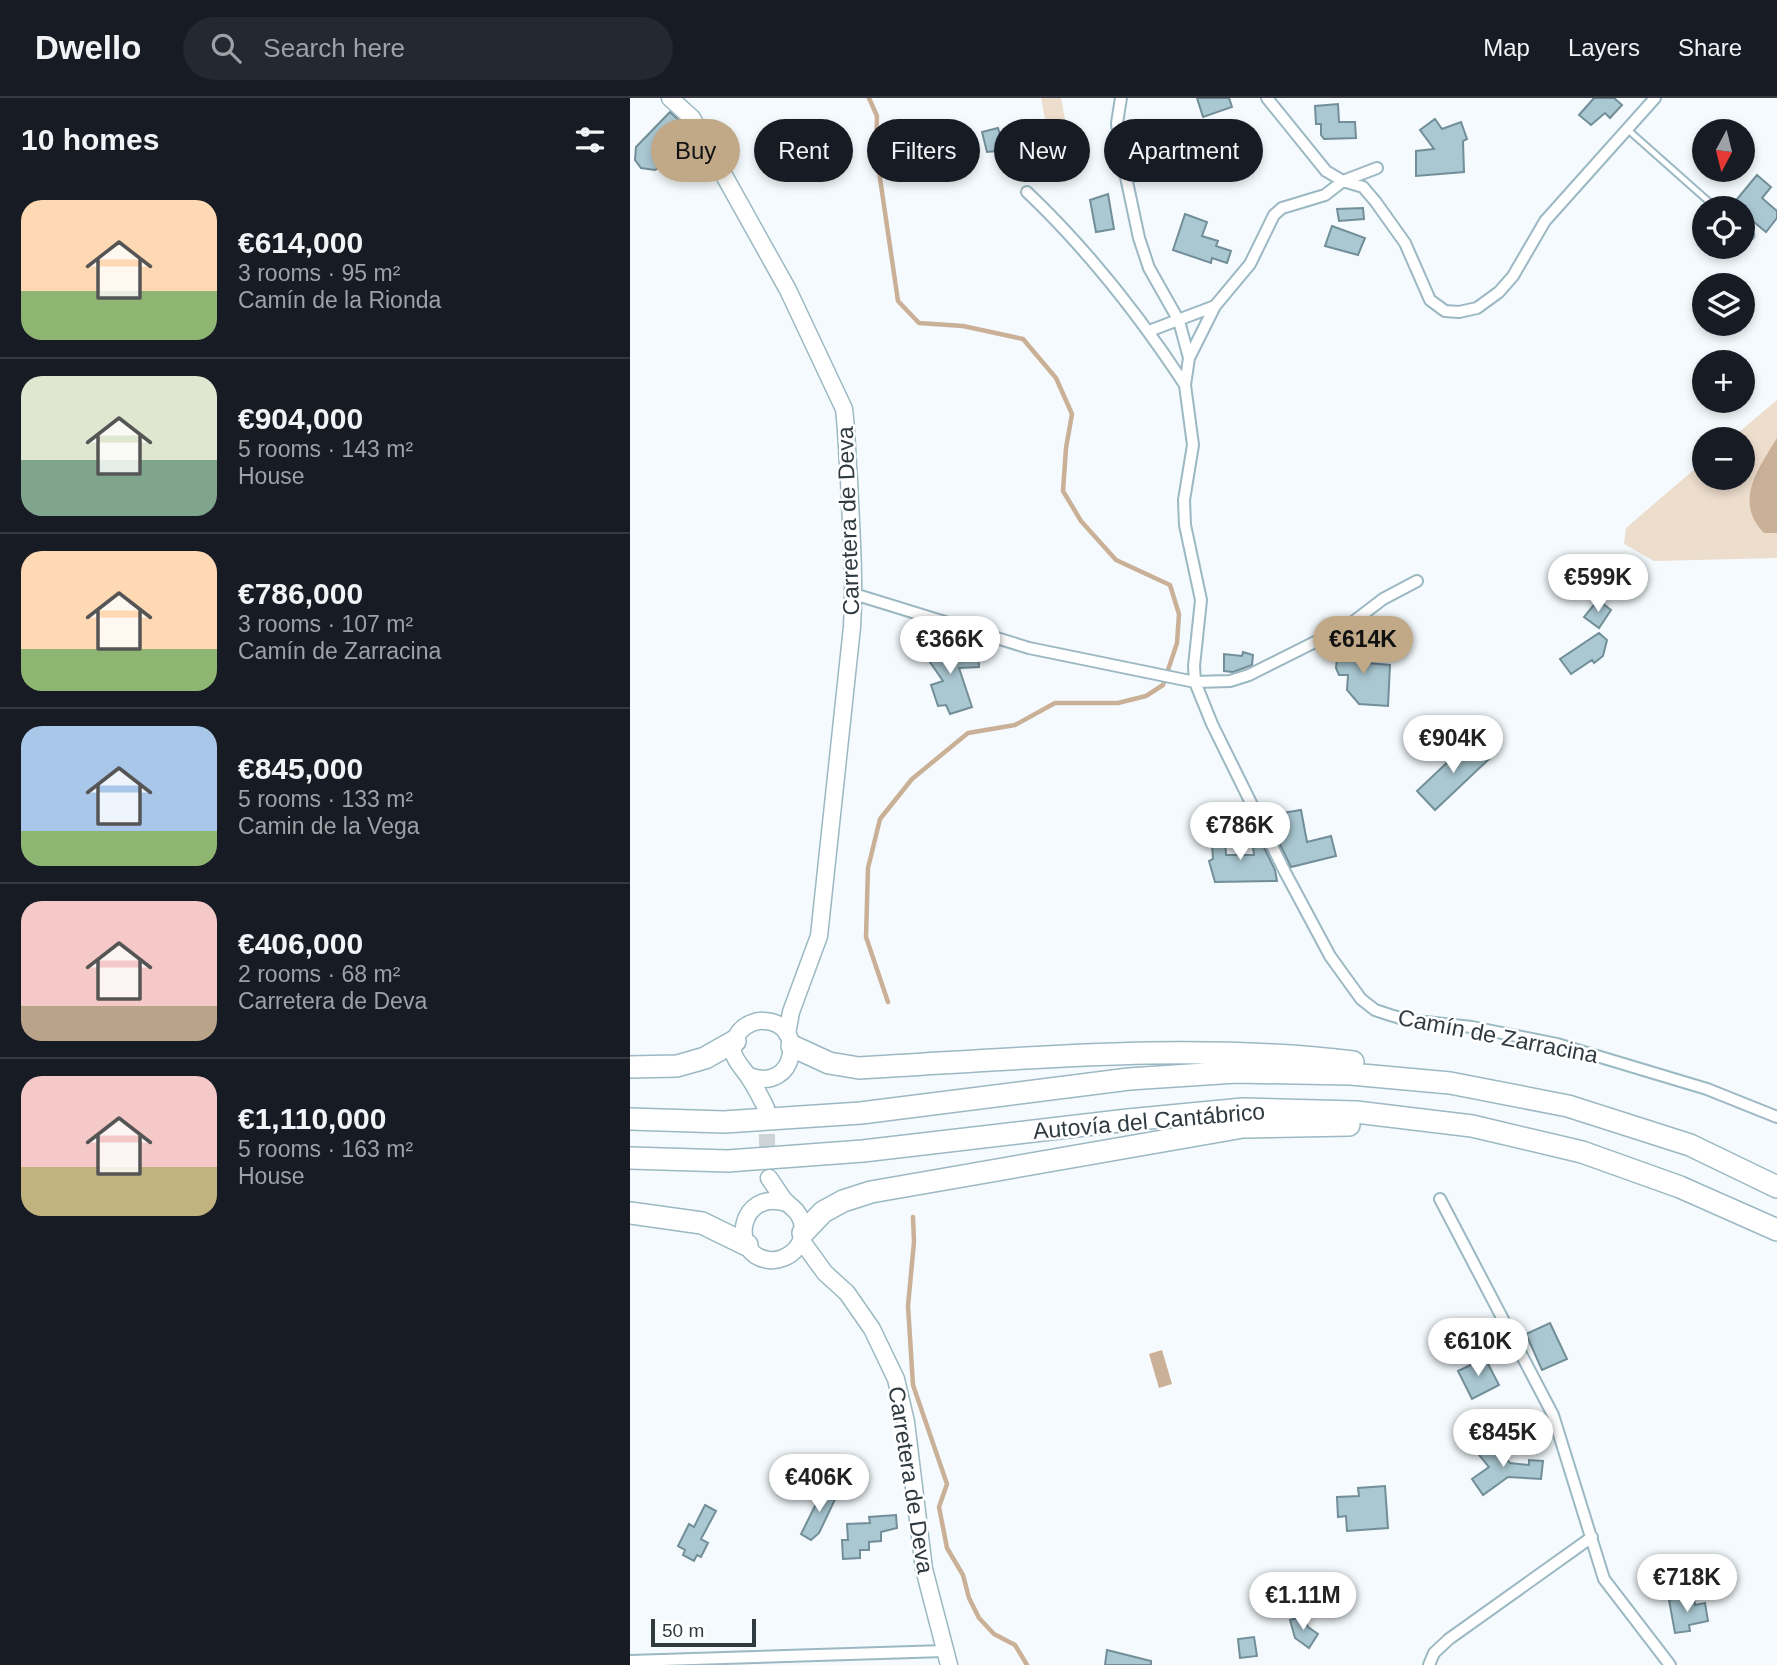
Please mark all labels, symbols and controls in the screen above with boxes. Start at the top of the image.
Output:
search box [183,17,673,80]
text: Dwello [35,29,141,66]
icon: search [207,29,245,67]
text: Search here [263,33,405,63]
text: Map [1483,34,1530,61]
text: Layers [1568,34,1640,61]
text: Share [1678,34,1742,61]
chip: Buy [651,119,740,182]
chip: Rent [754,119,853,182]
chip: Filters [867,119,980,182]
chip: New [994,119,1090,182]
chip: Apartment [1104,119,1263,182]
north arrow [1692,119,1755,182]
map controls [1692,119,1755,490]
icon: filters [571,121,609,159]
text: 10 homes [21,123,159,156]
button: locate [1692,196,1755,259]
text: €614,000 [238,226,363,259]
icon: home [77,228,161,312]
text: 3 rooms · 95 m² [238,260,400,286]
button: layers [1692,273,1755,336]
text: Camín de la Rionda [238,287,441,313]
button: + [1692,350,1755,413]
text: €904,000 [238,402,363,435]
icon: home [77,404,161,488]
street label: Carretera de Deva [832,426,864,616]
button: − [1692,427,1755,490]
text: 5 rooms · 143 m² [238,436,413,462]
text: House [238,463,304,489]
pin: €599K [1549,554,1647,614]
text: €599K [1564,564,1632,590]
text: €786,000 [238,577,363,610]
icon: home [77,579,161,663]
text: 3 rooms · 107 m² [238,611,413,637]
pin: €366K [901,616,999,676]
pin: €614K [1314,616,1412,676]
text: €366K [916,626,984,652]
text: €614K [1329,626,1397,652]
text: Camín de Zarracina [238,638,441,664]
pin: €904K [1404,716,1502,775]
text: €904K [1419,725,1487,751]
text: €845,000 [238,752,363,785]
icon: home [77,754,161,838]
text: 5 rooms · 133 m² [238,786,413,812]
pin: €786K [1191,802,1289,862]
text: €786K [1206,812,1274,838]
text: Camin de la Vega [238,813,420,839]
text: €406,000 [238,927,363,960]
icon: home [77,929,161,1013]
text: 2 rooms · 68 m² [238,961,400,987]
text: Carretera de Deva [238,988,427,1014]
street label: Camín de Zarracina [1396,1004,1600,1068]
street label: Autovía del Cantábrico [1032,1098,1266,1144]
text: €1,110,000 [238,1102,387,1135]
icon: home [77,1104,161,1188]
text: 5 rooms · 163 m² [238,1136,413,1162]
text: House [238,1163,304,1189]
pin: €610K [1429,1318,1527,1378]
text: €610K [1444,1328,1512,1354]
street label: Carretera de Deva [883,1385,939,1576]
pin: €845K [1454,1410,1552,1469]
text: €845K [1469,1419,1537,1445]
pin: €406K [770,1454,868,1514]
text: €406K [785,1464,853,1490]
pin: €718K [1638,1554,1736,1614]
text: €718K [1653,1564,1721,1590]
pin: €1.11M [1246,1572,1360,1632]
text: €1.11M [1265,1582,1341,1608]
scale bar [651,1616,756,1648]
text: 50 m [662,1620,704,1641]

